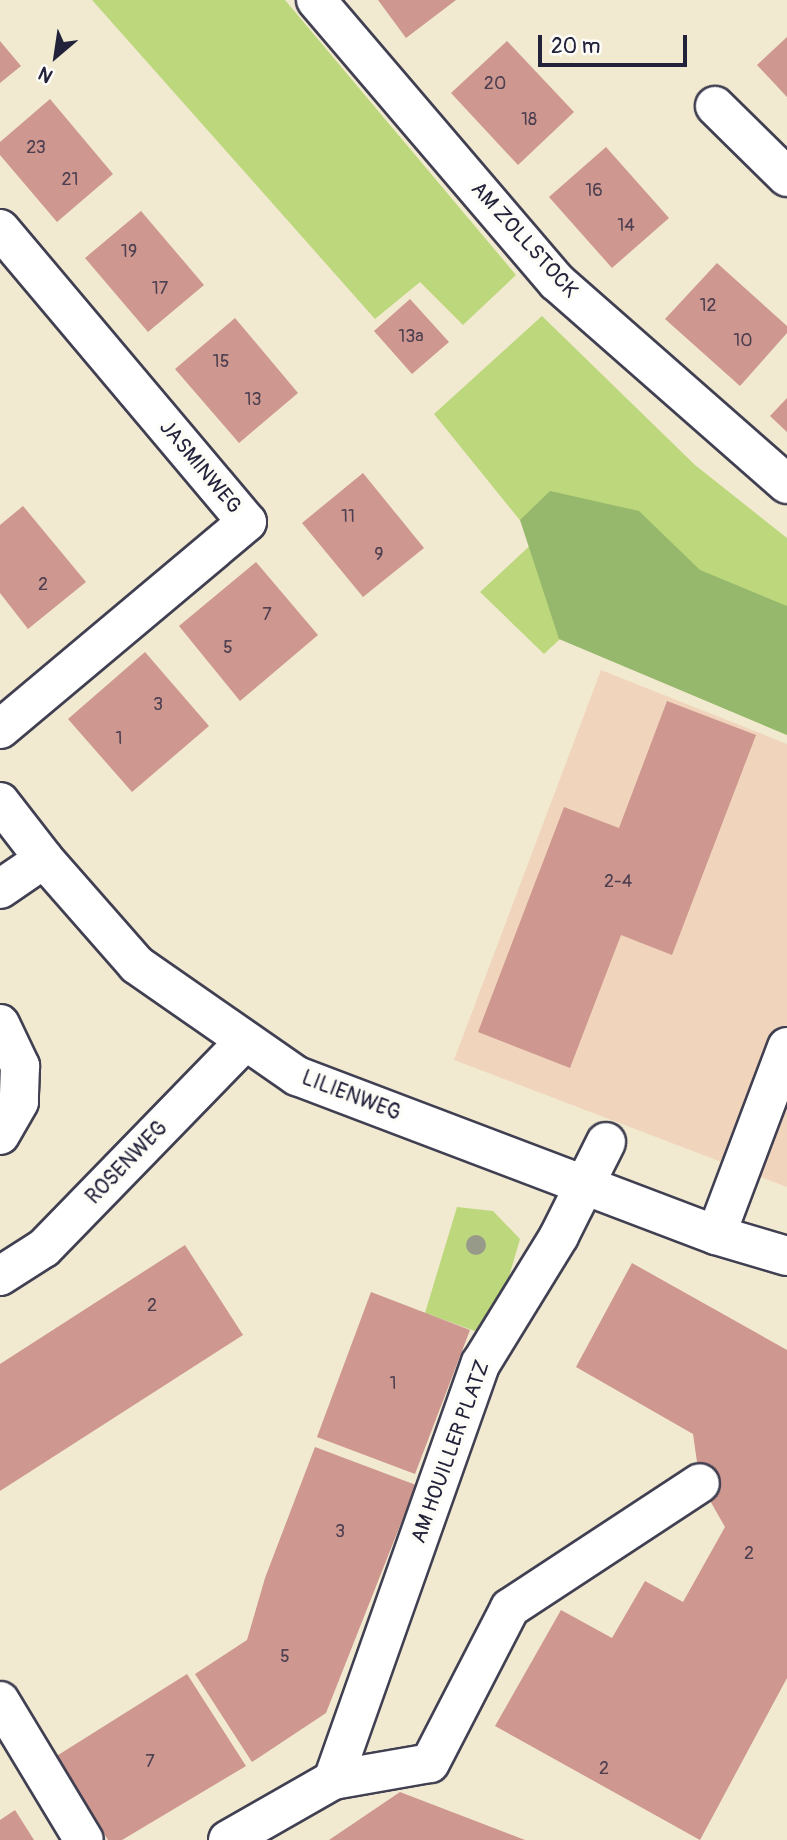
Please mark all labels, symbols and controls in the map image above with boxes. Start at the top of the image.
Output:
north arrow [21,21,91,91]
scale bar [542,21,691,65]
text: 20 m [551,33,600,60]
text: N [34,61,57,88]
house number: 20 [484,73,506,95]
house number: 18 [521,109,537,131]
house number: 23 [26,137,46,159]
house number: 21 [61,169,79,191]
street label: AM ZOLLSTOCK [465,177,583,303]
house number: 16 [585,180,603,202]
house number: 14 [617,215,635,237]
house number: 19 [121,241,137,263]
house number: 17 [152,278,168,300]
house number: 12 [699,295,717,317]
house number: 13a [398,326,424,348]
house number: 10 [733,330,753,352]
house number: 15 [213,351,229,373]
house number: 13 [244,389,262,411]
street label: JASMINWEG [154,415,246,519]
house number: 11 [341,506,355,528]
house number: 9 [374,544,384,566]
house number: 2 [38,574,48,596]
house number: 7 [262,604,272,626]
house number: 5 [223,637,233,659]
house number: 3 [153,694,163,716]
house number: 1 [115,728,123,750]
house number: 2-4 [604,871,632,893]
street label: LILIENWEG [298,1066,404,1126]
street label: ROSENWEG [81,1116,173,1210]
house number: 2 [147,1295,157,1317]
street label: AM HOUILLER PLATZ [406,1357,496,1547]
house number: 1 [389,1373,397,1395]
house number: 3 [335,1521,345,1543]
house number: 2 [744,1543,754,1565]
house number: 5 [280,1646,290,1668]
house number: 7 [145,1751,155,1773]
house number: 2 [599,1758,609,1780]

